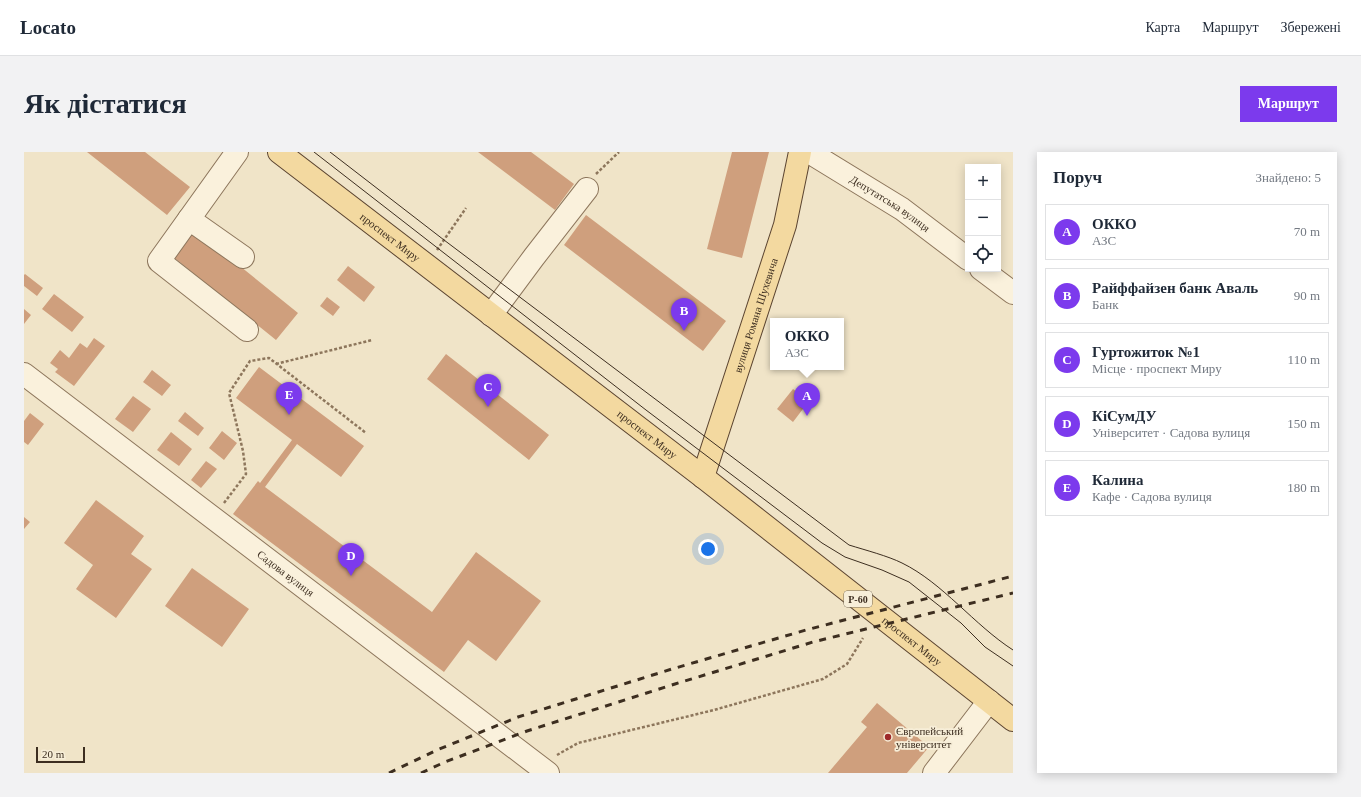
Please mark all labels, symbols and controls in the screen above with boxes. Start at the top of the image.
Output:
text: Locato [20,17,76,38]
text: Карта [1145,20,1180,35]
text: Маршрут [1202,20,1259,35]
text: Збережені [1281,20,1341,35]
button: Маршрут [1240,86,1337,122]
text: Як дістатися [24,88,187,119]
map controls [965,164,1001,272]
button: + [965,164,1001,200]
text: Поруч [1053,168,1102,187]
text: Знайдено: 5 [1256,170,1321,185]
street label: Депутатська вулиця [848,173,932,234]
button: − [965,200,1001,236]
street label: проспект Миру [358,210,423,264]
text: ОККО [1092,216,1137,232]
text: A [1062,224,1072,239]
text: 70 m [1294,224,1320,239]
text: АЗС [1092,233,1116,248]
button: locate [965,236,1001,272]
street label: вулиця Романа Шухевича [731,256,780,374]
text: Райффайзен банк Аваль [1092,280,1258,296]
text: B [1063,288,1071,303]
text: 90 m [1294,288,1320,303]
text: Банк [1092,297,1119,312]
pin: B [671,298,697,331]
popup [770,318,844,370]
text: ОККО [785,328,829,344]
text: Гуртожиток №1 [1092,344,1200,360]
text: АЗС [785,345,809,360]
text: C [1062,352,1072,367]
text: 110 m [1288,352,1320,367]
text: Місце · проспект Миру [1092,361,1222,376]
pin: C [475,374,501,407]
pin: E [276,382,302,415]
pin: A [794,383,820,416]
street label: проспект Миру [615,408,680,461]
text: КіСумДУ [1092,408,1157,424]
text: D [1062,416,1072,431]
text: 150 m [1287,416,1320,431]
text: Університет · Садова вулиця [1092,425,1250,440]
text: Калина [1092,472,1144,488]
text: E [1063,480,1071,495]
text: 180 m [1287,480,1320,495]
text: Кафе · Садова вулиця [1092,489,1212,504]
your location [698,539,718,559]
pin: D [338,543,364,576]
street label: Садова вулиця [255,548,317,599]
road number: Р-60 [844,591,872,607]
street label: проспект Миру [880,614,945,668]
place label: Європейський університет [896,725,963,750]
marker: Європейський університет [883,732,893,742]
scale bar [36,745,85,764]
text: 20 m [42,748,64,760]

